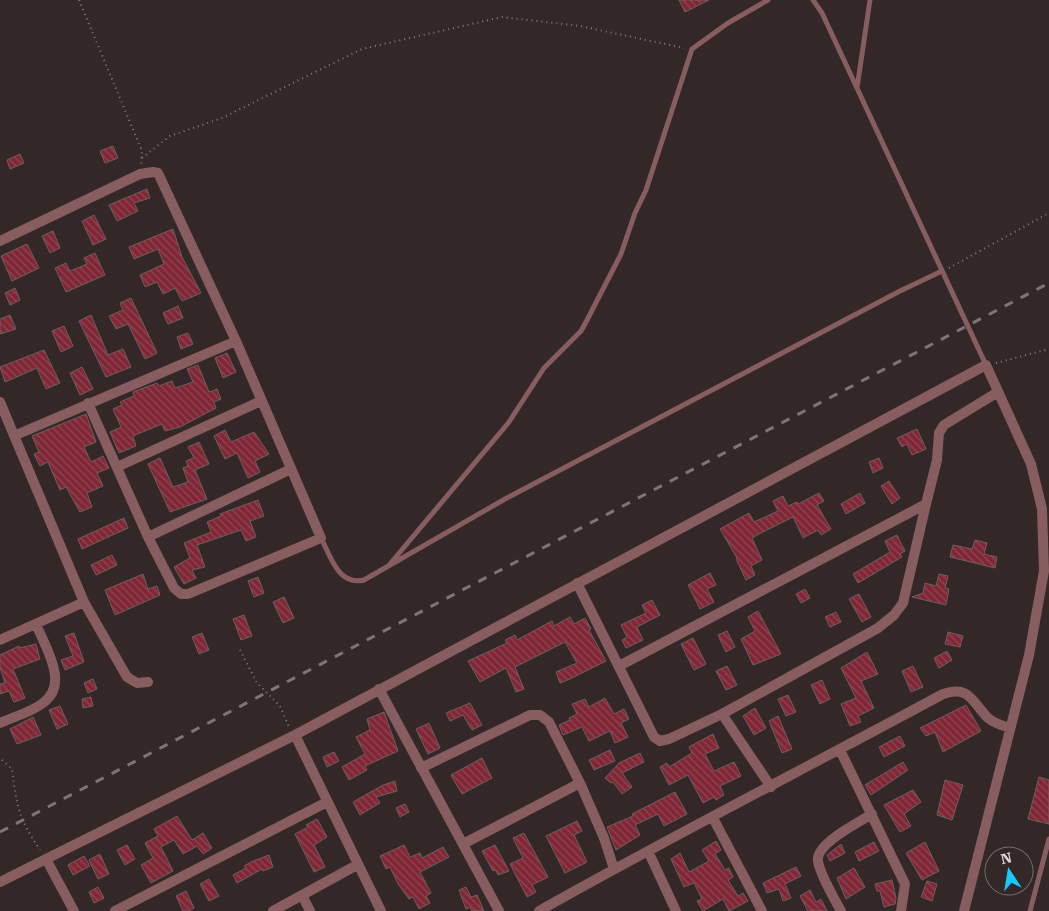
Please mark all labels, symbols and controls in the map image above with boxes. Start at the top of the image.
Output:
north arrow [984,846,1034,896]
text: N [999,849,1013,867]

